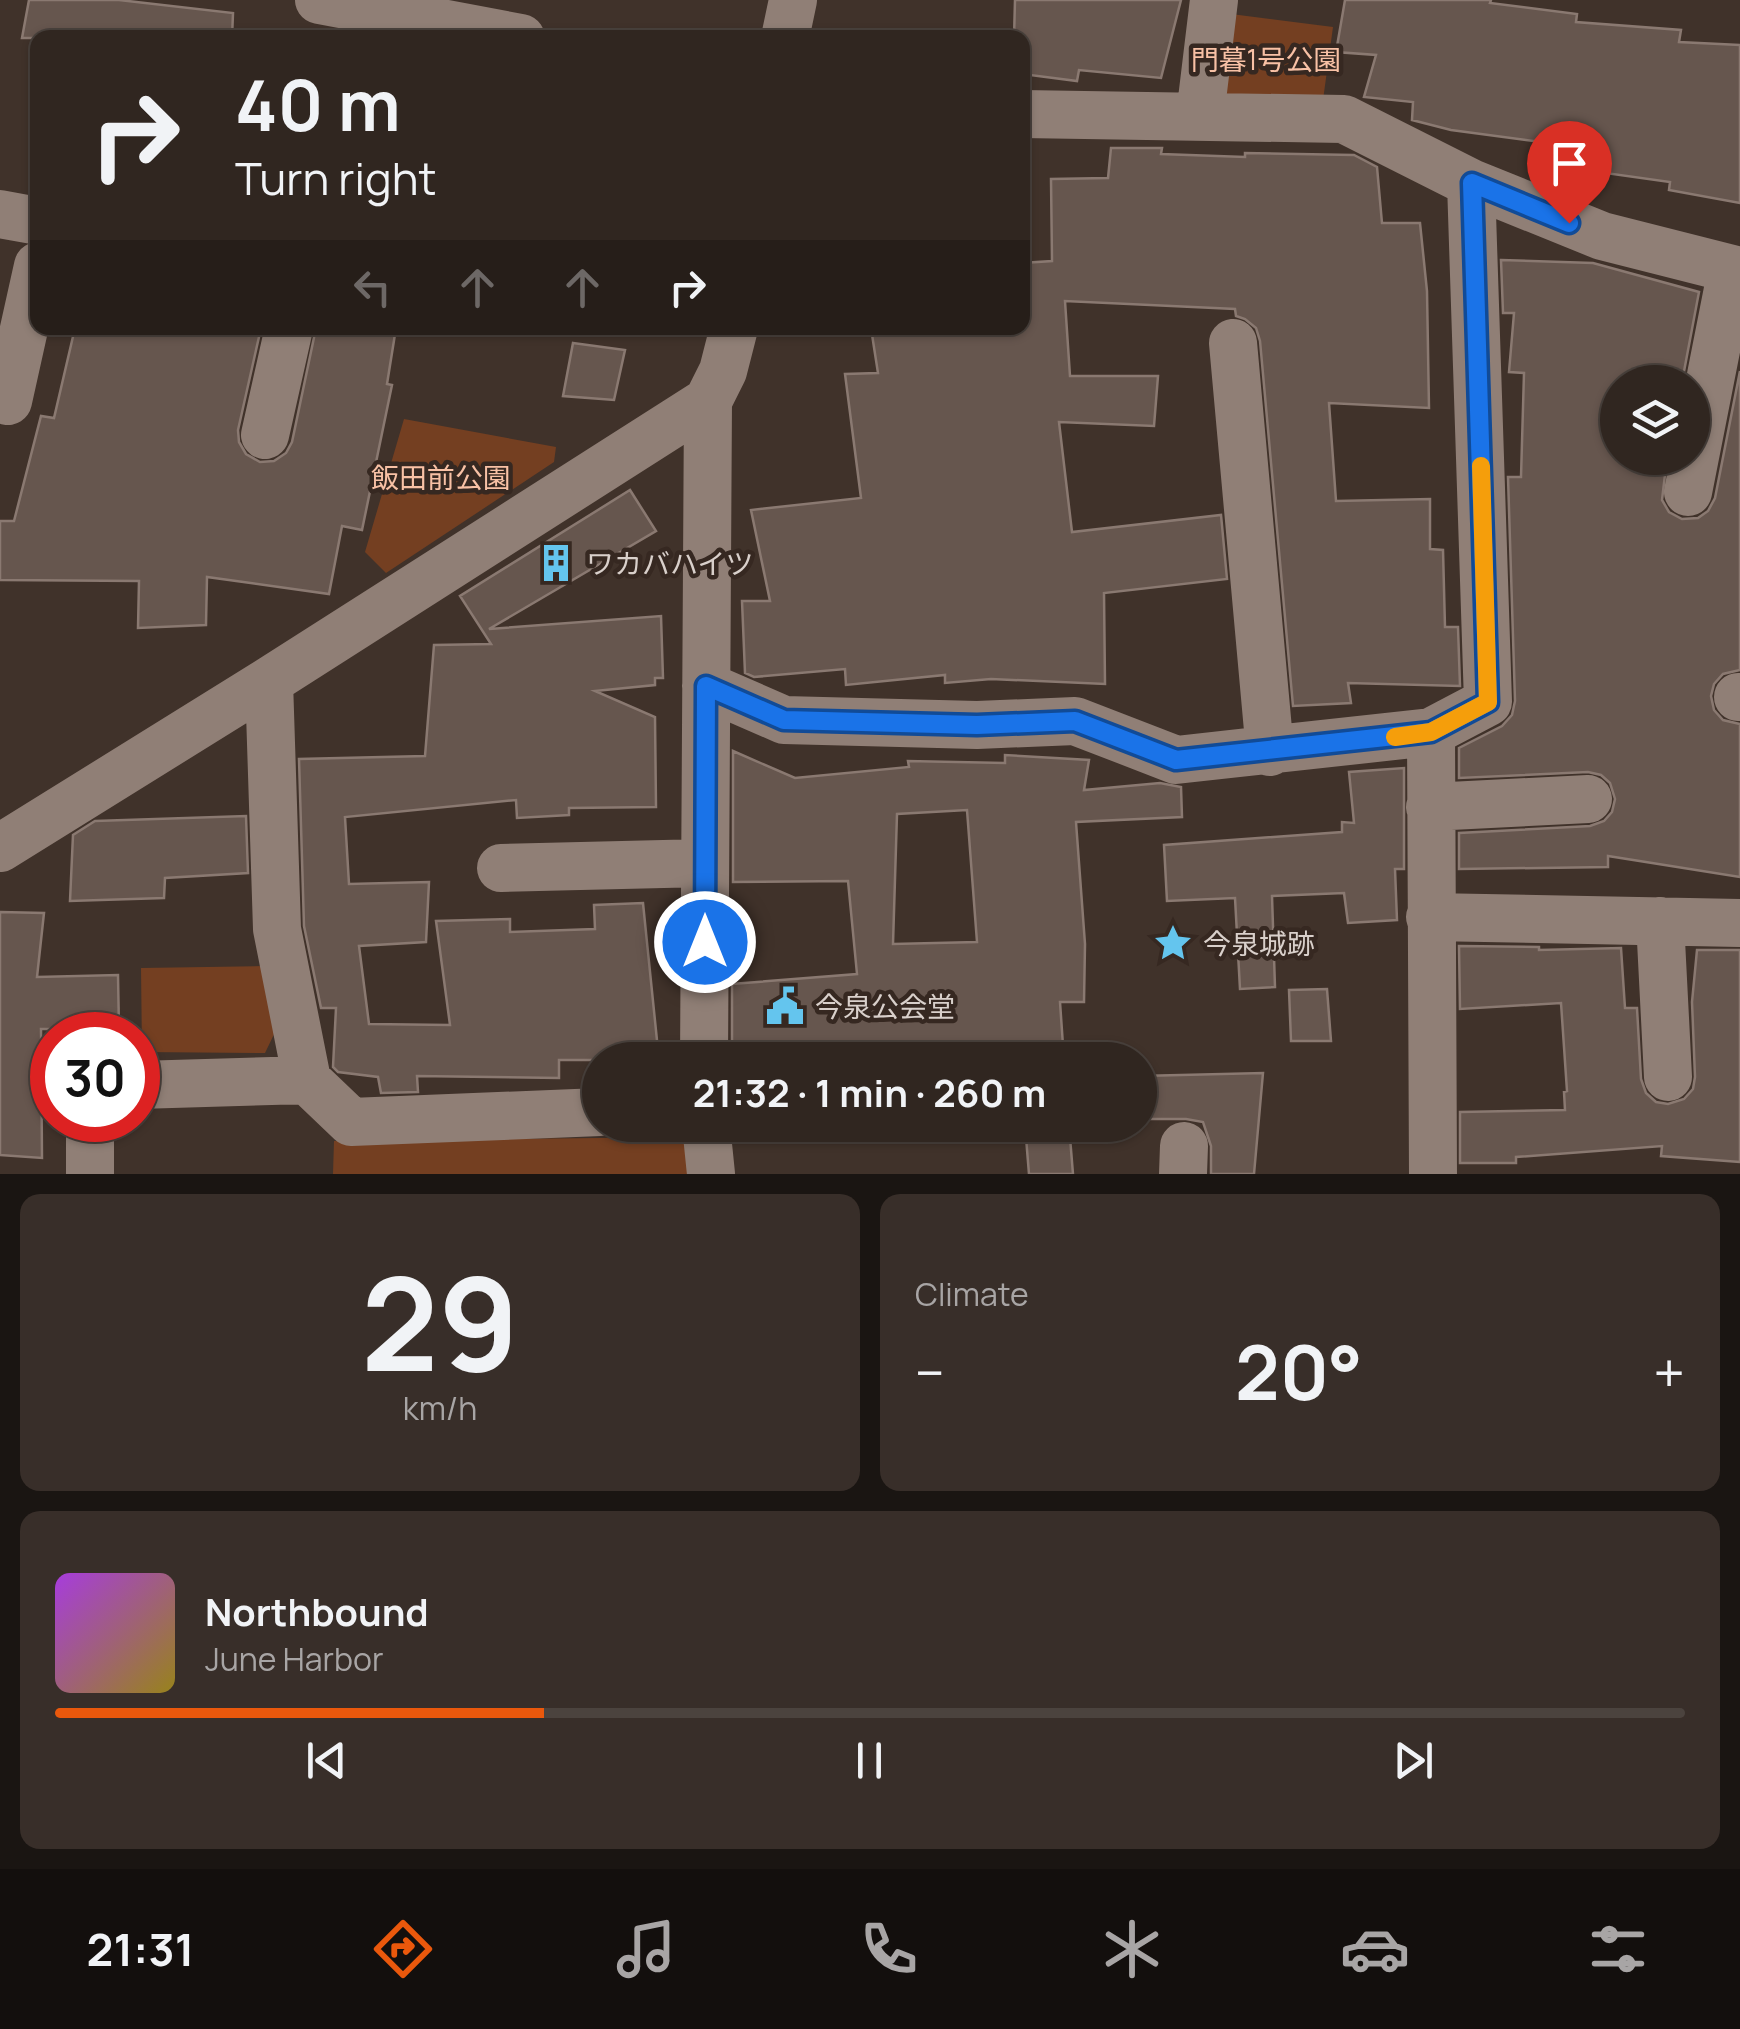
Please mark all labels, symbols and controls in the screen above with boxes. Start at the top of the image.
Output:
park label: 門暮1号公園 [1191,40,1341,78]
text: 40 m [235,56,401,152]
icon: right [70,70,200,200]
pin [1527,121,1612,224]
icon: arrive [1542,136,1597,191]
text: Turn right [235,147,436,209]
icon: left [345,260,400,315]
icon: ahead [450,260,505,315]
icon: ahead [555,260,610,315]
icon: right [660,260,715,315]
map controls [1600,365,1710,475]
button: layers [1600,365,1710,475]
park label: 飯田前公園 [371,458,511,496]
building icon: ワカバハイツ [535,542,577,584]
place label: ワカバハイツ [586,544,753,582]
position arrow [653,890,757,994]
place icon: 今泉城跡 [1152,922,1194,964]
place label: 今泉城跡 [1203,924,1315,962]
public building icon: 今泉公会堂 [764,985,806,1027]
place label: 今泉公会堂 [815,987,955,1025]
speed limit sign: 30 [30,1012,160,1142]
text: 21:32 · 1 min · 260 m [693,1066,1046,1118]
text: 29 [361,1232,519,1410]
text: Climate [915,1272,1029,1316]
text: 20° [1235,1320,1363,1423]
text: − [915,1334,945,1410]
text: + [1653,1334,1685,1410]
text: km/h [403,1386,477,1430]
text: Northbound [205,1585,429,1637]
text: June Harbor [205,1637,383,1681]
icon: previous [299,1733,354,1788]
icon: pause [842,1733,897,1788]
icon: next [1386,1733,1441,1788]
icon: directions [368,1914,438,1984]
icon: music [611,1914,681,1984]
icon: phone [854,1914,924,1984]
icon: climate [1097,1914,1167,1984]
icon: car [1340,1914,1410,1984]
icon: filters [1583,1914,1653,1984]
text: 21:31 [87,1918,194,1980]

